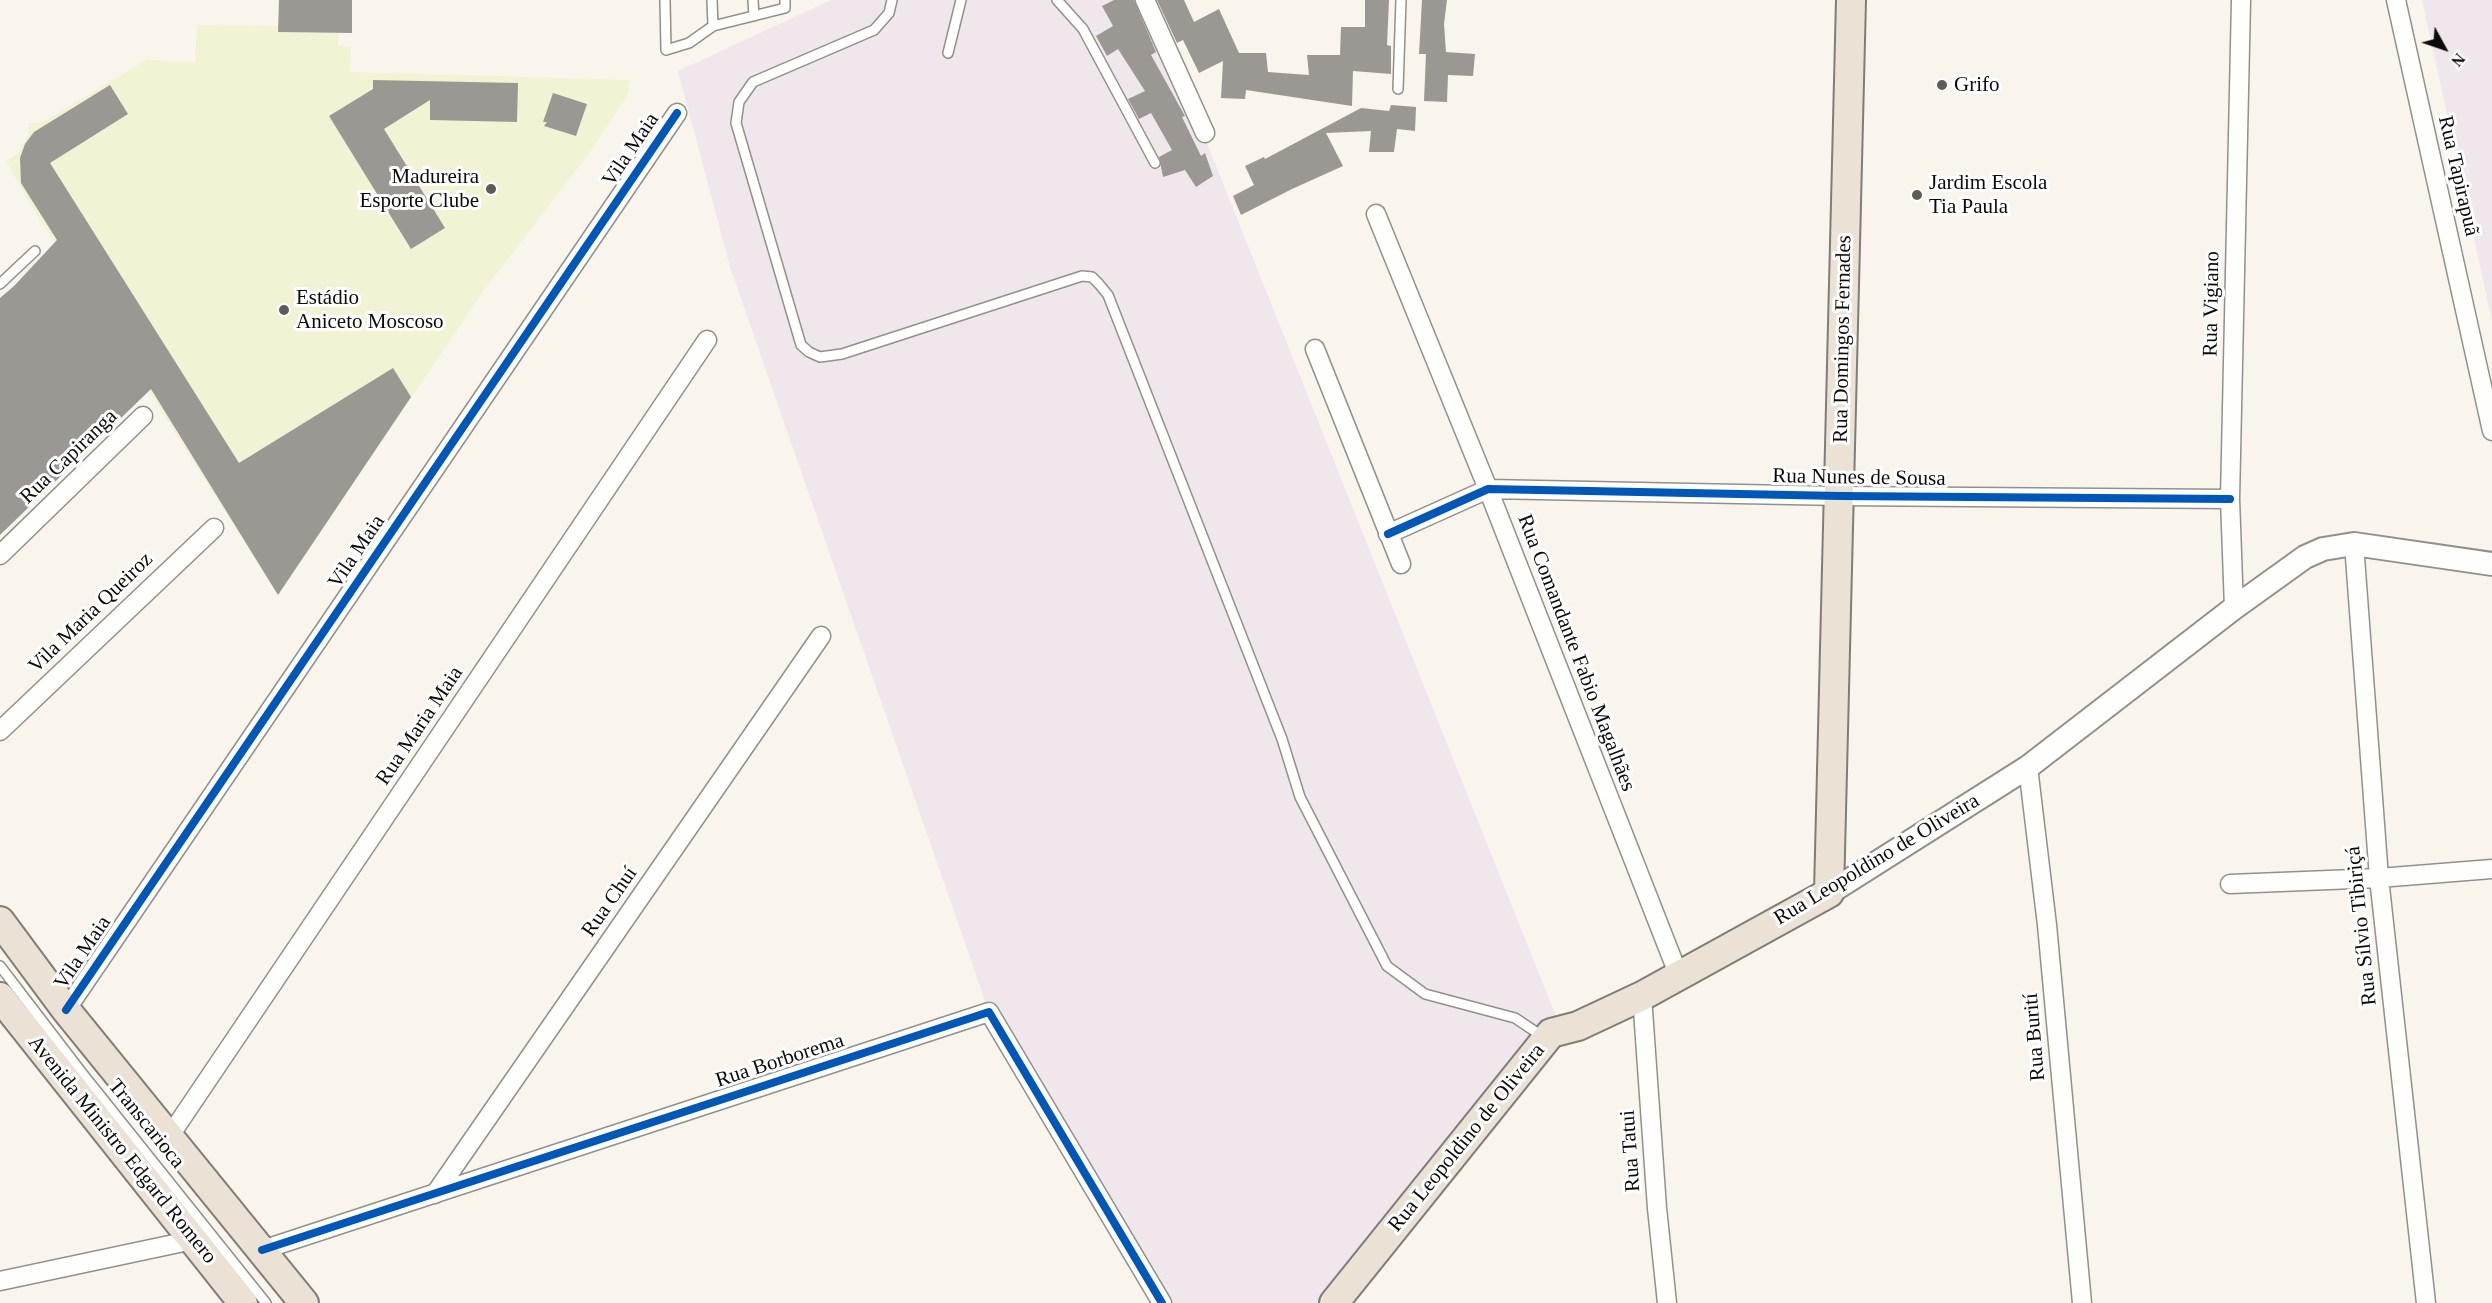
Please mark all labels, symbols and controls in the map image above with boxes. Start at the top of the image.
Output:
north arrow [2414,18,2474,78]
text: N [2448,50,2468,70]
place label: Grifo [1954,72,1999,98]
marker: Grifo [1935,78,1949,92]
street label: Vila Maia [597,108,665,192]
street label: Rua Tapirapuã [2432,113,2484,239]
place label: Madureira Esporte Clube [359,164,479,214]
place label: Jardim Escola Tia Paula [1929,170,2047,220]
marker: Madureira Esporte Clube [484,182,498,196]
marker: Jardim Escola Tia Paula [1910,188,1924,202]
street label: Rua Domingos Fernades [1829,235,1857,443]
street label: Rua Vigiano [2198,251,2226,357]
place label: Estádio Aniceto Moscoso [296,285,444,335]
marker: Estádio Aniceto Moscoso [277,303,291,317]
street label: Rua Capiranga [15,404,123,510]
street label: Rua Nunes de Sousa [1772,464,1946,492]
street label: Vila Maia [323,510,391,594]
street label: Rua Comandante Fabio Magalhães [1511,511,1641,795]
street label: Vila Maria Queiroz [24,547,158,679]
street label: Rua Maria Maia [371,662,469,790]
street label: Rua Leopoldino de Oliveira [1770,789,1984,931]
street label: Rua Sílvio Tibiriçá [2341,845,2383,1007]
street label: Rua Chuí [577,862,643,942]
street label: Vila Maia [49,911,117,995]
street label: Rua Burití [2019,992,2051,1082]
street label: Rua Borborema [713,1028,847,1094]
street label: Avenida Ministro Edgard Romero [22,1031,222,1269]
street label: Rua Leopoldino de Oliveira [1383,1039,1551,1237]
street label: Transcarioca [102,1074,190,1174]
street label: Rua Tatui [1616,1109,1646,1193]

